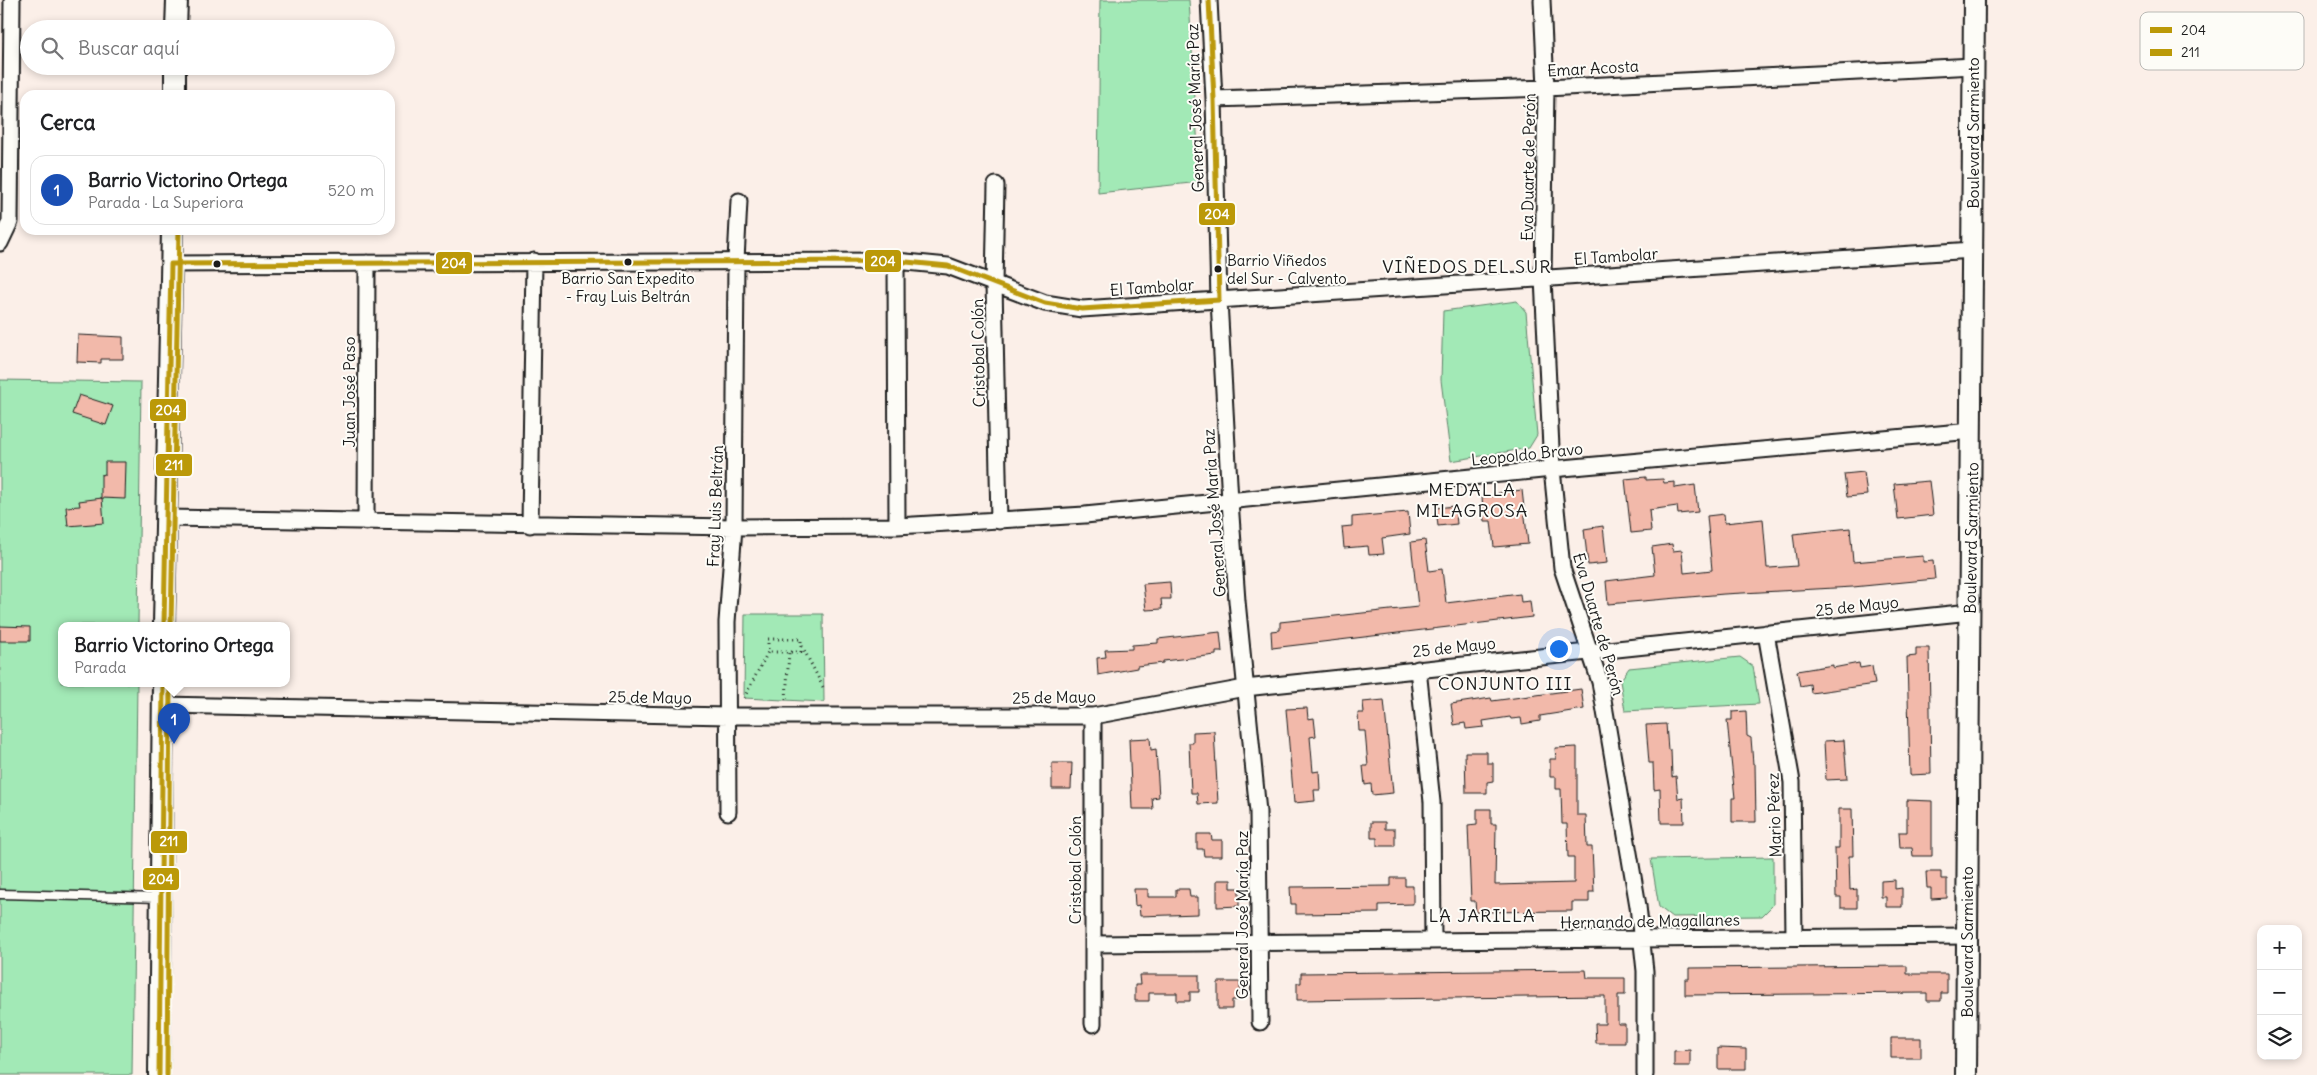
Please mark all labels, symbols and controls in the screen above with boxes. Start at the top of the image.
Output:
legend [2140,12,2304,70]
search box [20,20,395,75]
text: 204 [2181,21,2206,39]
street label: General José María Paz [1182,23,1208,193]
icon: search [38,34,66,62]
text: Buscar aquí [78,36,179,60]
text: 211 [2181,43,2200,61]
street label: Emar Acosta [1547,56,1639,80]
street label: Boulevard Sarmiento [1963,57,1983,209]
street label: Eva Duarte de Perón [1517,93,1539,241]
text: Cerca [40,109,95,136]
text: Barrio Victorino Ortega [88,168,288,192]
text: 1 [54,180,60,200]
text: 520 m [328,180,374,200]
text: Parada · La Superiora [88,192,244,212]
line badge: 204 [1198,202,1236,226]
text: 204 [1205,205,1229,223]
street label: El Tambolar [1573,243,1659,269]
line badge: 204 [864,249,902,273]
line badge: 204 [435,251,473,275]
place label: Barrio Viñedos del Sur - Calvento [1227,251,1347,288]
text: 204 [871,252,895,270]
text: 204 [442,254,466,272]
district label: VIÑEDOS DEL SUR [1382,255,1552,278]
marker: Barrio San Expedito - Fray Luis Beltrán [623,257,633,267]
unlabelled marker [212,259,222,269]
marker: Barrio Viñedos del Sur - Calvento [1213,264,1223,274]
place label: Barrio San Expedito - Fray Luis Beltrán [561,269,695,306]
street label: El Tambolar [1109,274,1195,300]
street label: Cristobal Colón [967,298,989,408]
street label: Juan José Paso [339,336,359,448]
line badge: 204 [149,398,187,422]
text: 204 [156,401,180,419]
street label: General José María Paz [1198,428,1230,598]
street label: Leopoldo Bravo [1470,438,1584,470]
street label: Fray Luis Beltrán [703,445,727,567]
line badge: 211 [155,453,193,477]
text: 211 [165,456,183,474]
street label: Boulevard Sarmiento [1960,462,1982,614]
district label: MEDALLA MILAGROSA [1416,478,1528,522]
street label: Eva Duarte de Perón [1569,550,1629,698]
street label: 25 de Mayo [1814,592,1900,620]
popup [58,622,290,687]
text: Barrio Victorino Ortega [74,633,274,657]
street label: 25 de Mayo [1411,633,1497,661]
your location [1546,636,1572,662]
text: Parada [74,657,126,677]
district label: CONJUNTO III [1438,672,1572,695]
street label: 25 de Mayo [608,686,692,708]
street label: 25 de Mayo [1012,686,1096,708]
pin: 1 [158,703,190,744]
street label: Mario Pérez [1763,772,1785,858]
street label: Cristobal Colón [1065,816,1085,924]
line badge: 211 [150,830,188,854]
street label: General José María Paz [1232,830,1252,999]
text: 211 [160,832,178,850]
street label: Boulevard Sarmiento [1957,866,1977,1018]
line badge: 204 [142,867,180,891]
text: 204 [149,870,173,888]
district label: LA JARILLA [1429,904,1535,927]
street label: Hernando de Magallanes [1560,909,1740,933]
map controls [2257,925,2302,1060]
button: + [2257,925,2302,970]
button: − [2257,970,2302,1015]
button: layers [2257,1015,2302,1060]

